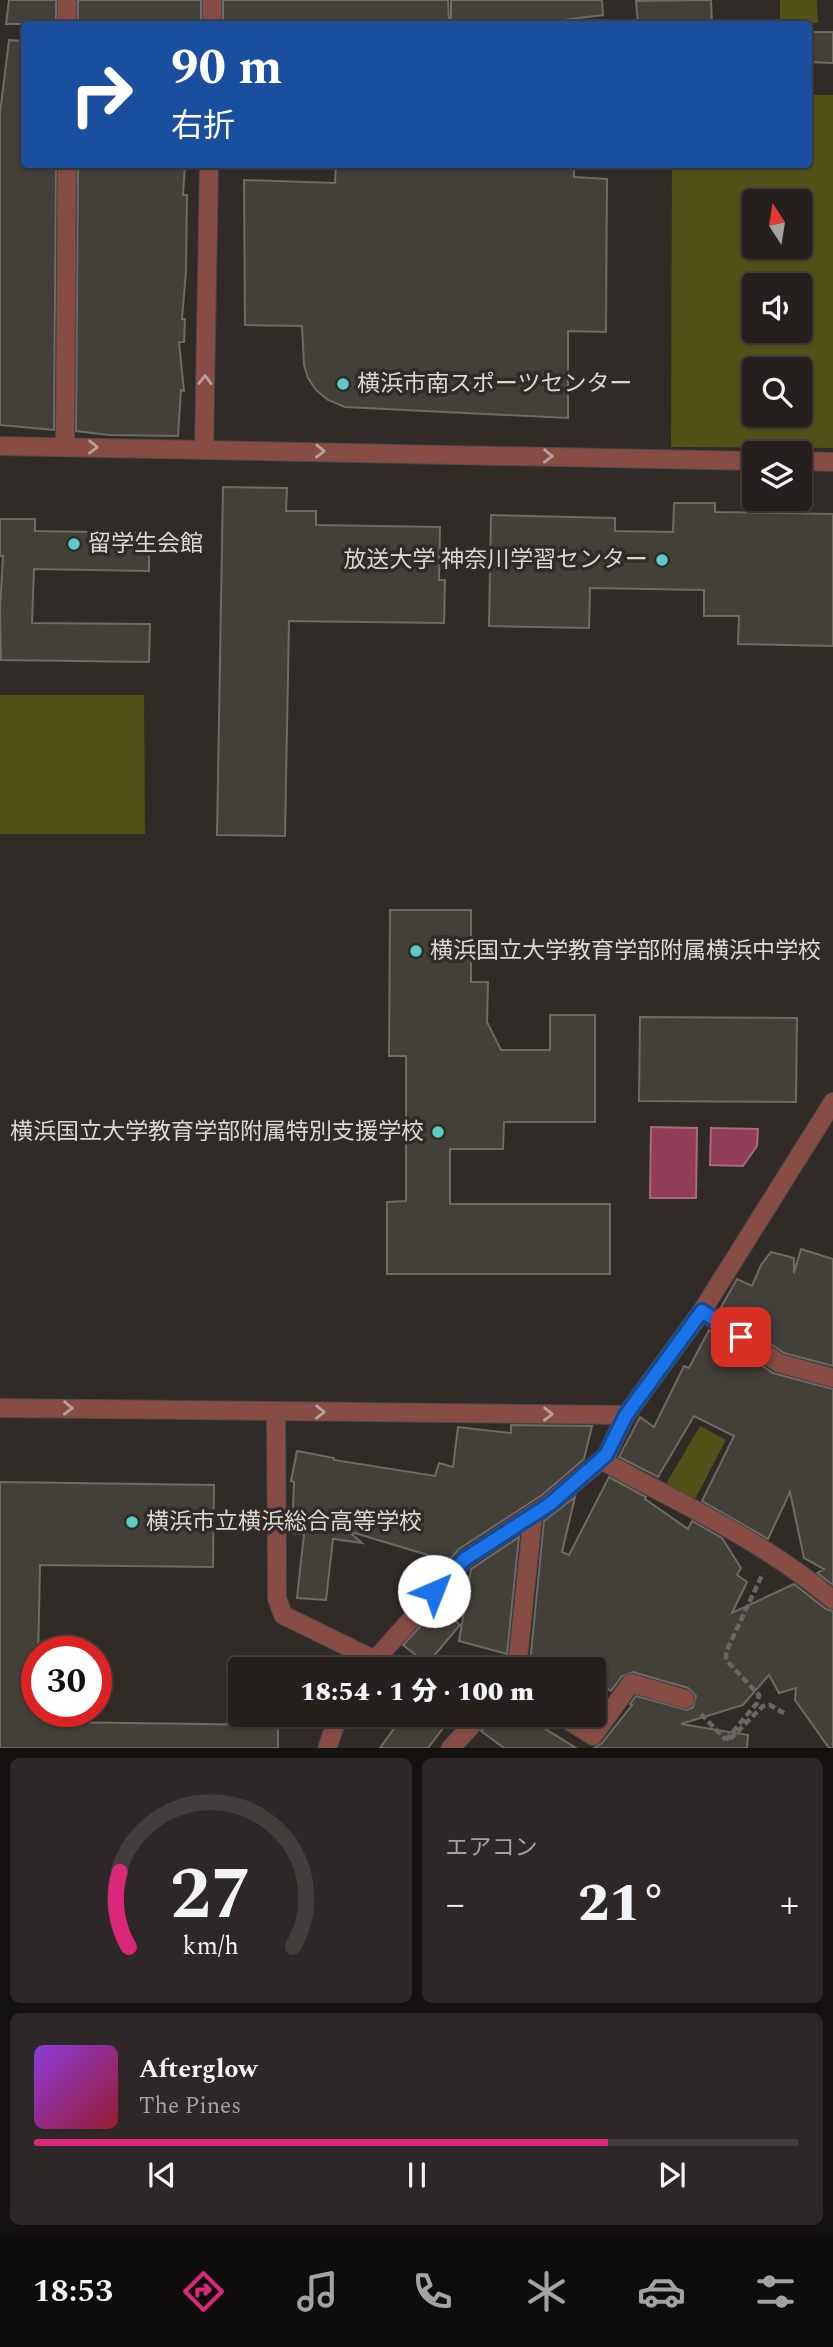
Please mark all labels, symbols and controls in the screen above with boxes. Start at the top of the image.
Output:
text: 90 m [171,31,282,106]
icon: right [56,49,147,140]
text: 右折 [171,102,235,151]
north arrow [742,189,812,259]
map controls [742,189,812,511]
button: sound [742,273,812,343]
button: search [742,357,812,427]
place label: 横浜市南スポーツセンター [357,367,633,402]
one-way arrow [197,375,213,385]
marker: 横浜市南スポーツセンター [335,376,351,392]
one-way arrow [88,439,98,455]
button: layers [742,441,812,511]
one-way arrow [315,443,326,459]
one-way arrow [543,448,553,464]
place label: 留学生会館 [88,527,203,562]
marker: 留学生会館 [66,536,82,552]
place label: 放送大学 神奈川学習センター [343,543,648,578]
marker: 放送大学 神奈川学習センター [654,552,670,568]
place label: 横浜国立大学教育学部附属横浜中学校 [430,934,821,969]
marker: 横浜国立大学教育学部附属横浜中学校 [408,943,424,959]
place label: 横浜国立大学教育学部附属特別支援学校 [10,1115,424,1150]
marker: 横浜国立大学教育学部附属特別支援学校 [430,1124,446,1140]
pin [711,1307,771,1367]
icon: arrive [722,1318,760,1356]
one-way arrow [63,1401,74,1416]
one-way arrow [315,1404,326,1419]
one-way arrow [542,1407,553,1422]
place label: 横浜市立横浜総合高等学校 [146,1505,422,1540]
marker: 横浜市立横浜総合高等学校 [124,1514,140,1530]
position arrow [397,1554,471,1628]
speed limit sign: 30 [21,1636,112,1727]
text: 18:54 · 1 分 · 100 m [300,1672,534,1712]
text: エアコン [446,1831,538,1866]
text: 27 [170,1840,252,1951]
text: 21° [578,1865,666,1944]
text: − [446,1876,465,1934]
text: + [780,1876,799,1934]
text: km/h [183,1927,239,1965]
text: Afterglow [139,2049,258,2089]
text: The Pines [139,2089,241,2124]
icon: previous [143,2156,181,2194]
icon: pause [398,2156,436,2194]
icon: next [653,2156,691,2194]
text: 18:53 [33,2267,113,2316]
icon: directions [179,2267,228,2316]
icon: music [293,2267,342,2316]
icon: phone [408,2267,457,2316]
icon: climate [522,2267,571,2316]
icon: car [637,2267,686,2316]
icon: filters [751,2267,800,2316]

